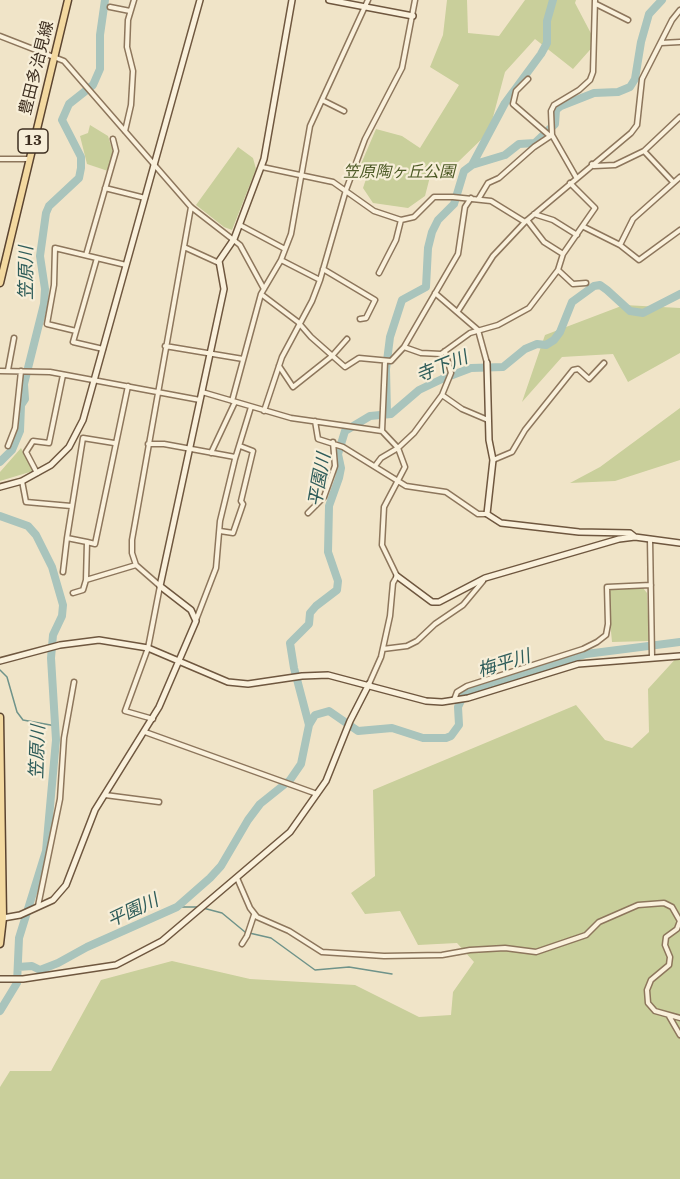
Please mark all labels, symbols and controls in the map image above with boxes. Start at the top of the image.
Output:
street label: 豊田多治見線 [16,19,58,117]
road number: 13 [18,129,48,153]
park label: 笠原陶ヶ丘公園 [343,162,455,182]
water label: 笠原川 [16,246,38,300]
water label: 寺下川 [413,347,471,387]
water label: 平園川 [305,452,335,508]
water label: 梅平川 [475,646,533,682]
water label: 笠原川 [26,725,50,779]
water label: 平園川 [104,890,162,932]

